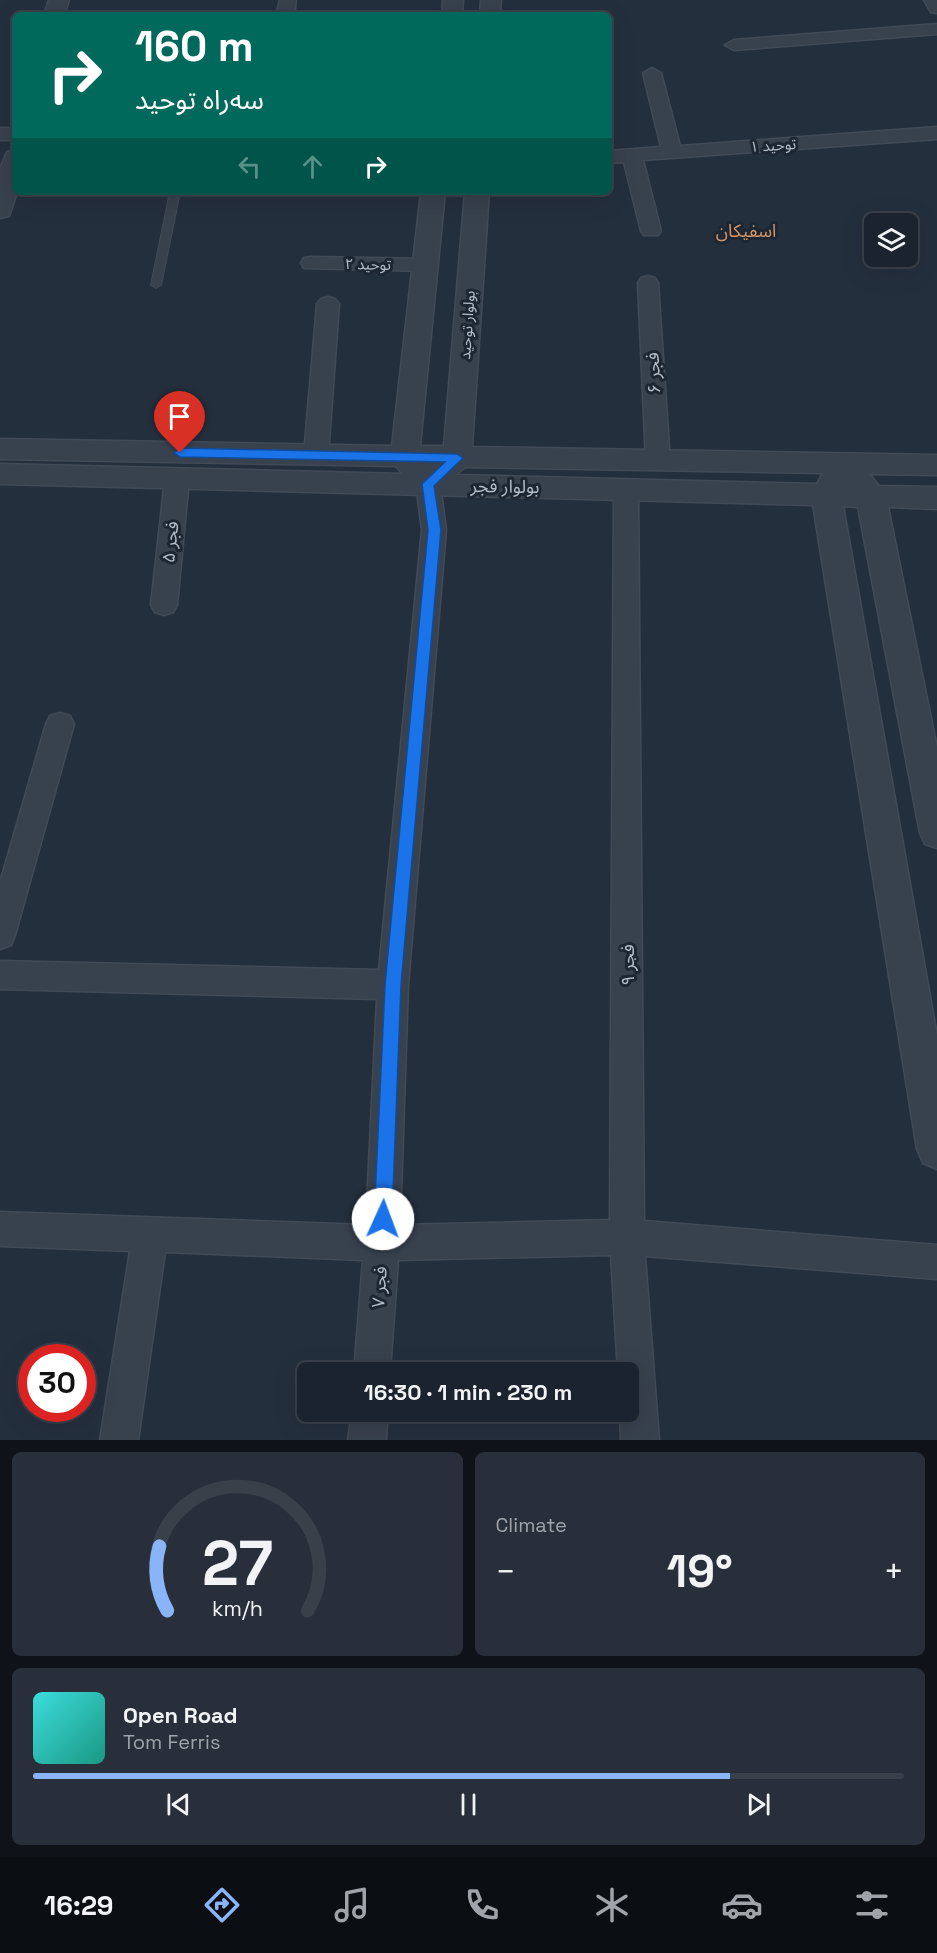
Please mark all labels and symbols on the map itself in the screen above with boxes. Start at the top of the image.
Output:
street label: توحید ۱ [749,134,797,156]
district label: اسفیکان [716,219,776,242]
street label: توحید ۲ [345,254,391,274]
street label: بولوار توحید [455,290,479,360]
street label: فجر ۶ [640,352,666,394]
pin [154,391,205,453]
street label: بولوار فجر [469,474,540,498]
street label: فجر ۵ [156,520,184,564]
street label: فجر ۹ [616,944,639,986]
position arrow [351,1187,415,1251]
street label: فجر ۷ [366,1265,392,1309]
speed limit sign: 30 [18,1344,96,1422]

